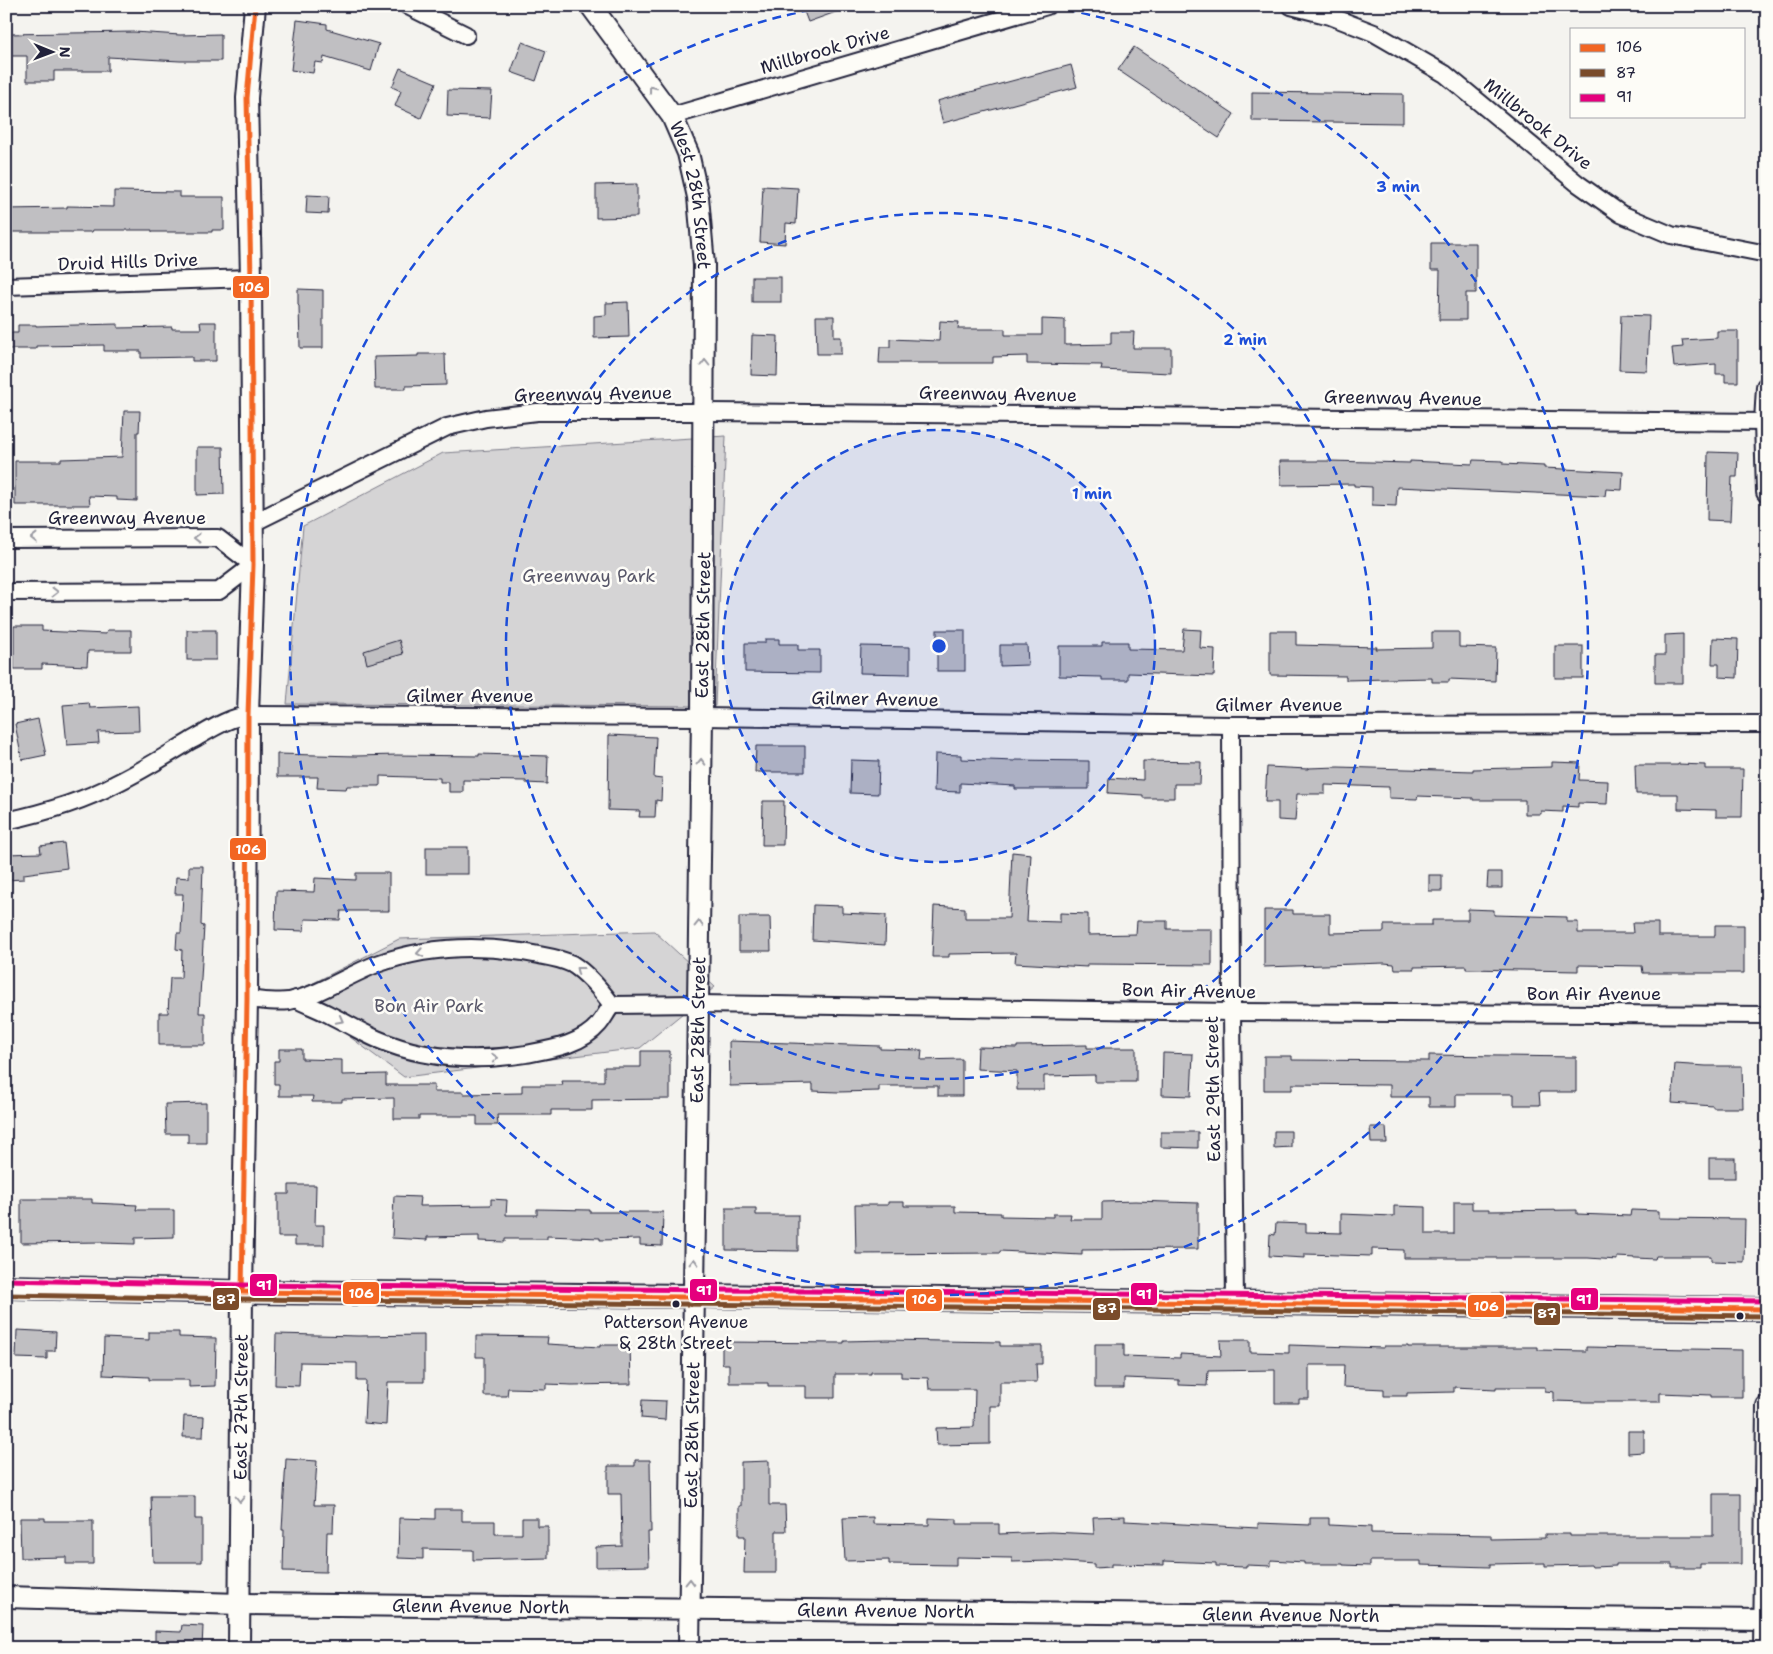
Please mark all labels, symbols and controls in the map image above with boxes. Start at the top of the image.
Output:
street label: Millbrook Drive [758,20,892,80]
north arrow [28,28,78,78]
legend [1570,28,1746,118]
text: 106 [1616,37,1643,57]
text: N [56,47,74,58]
text: 87 [1616,63,1636,83]
street label: Millbrook Drive [1479,73,1597,175]
one-way arrow [650,86,658,95]
text: 91 [1616,87,1632,107]
street label: West 28th Street [664,117,716,270]
text: 3 min [1376,177,1420,197]
street label: Druid Hills Drive [57,248,199,276]
line badge: 106 [232,275,270,299]
text: 106 [238,278,264,296]
text: 2 min [1223,330,1267,350]
one-way arrow [700,359,710,366]
street label: Greenway Avenue [514,381,672,407]
street label: Greenway Avenue [919,381,1077,407]
street label: Greenway Avenue [1324,385,1482,411]
text: 1 min [1072,484,1112,504]
street label: Greenway Avenue [48,506,206,530]
one-way arrow [30,533,38,543]
one-way arrow [193,533,200,543]
street label: East 28th Street [690,551,716,699]
park label: Greenway Park [522,564,656,588]
one-way arrow [52,587,59,597]
centre of rings [930,637,948,655]
street label: Gilmer Avenue [406,684,534,708]
street label: Gilmer Avenue [811,686,939,712]
street label: Gilmer Avenue [1215,693,1343,717]
one-way arrow [696,757,706,765]
line badge: 106 [229,837,267,861]
text: 106 [235,840,261,858]
one-way arrow [694,920,704,928]
one-way arrow [416,947,425,957]
street label: East 28th Street [685,956,711,1104]
one-way arrow [575,966,584,975]
street label: Bon Air Avenue [1122,978,1256,1004]
street label: Bon Air Avenue [1527,982,1661,1006]
park label: Bon Air Park [374,994,484,1018]
one-way arrow [334,1014,343,1024]
street label: East 29th Street [1200,1015,1226,1162]
one-way arrow [491,1053,499,1064]
one-way arrow [689,1257,699,1265]
line badge: 91 [249,1273,278,1297]
text: 91 [256,1276,272,1294]
line badge: 91 [689,1278,718,1302]
line badge: 106 [342,1281,380,1305]
text: 91 [696,1281,712,1299]
line badge: 91 [1130,1282,1158,1306]
text: 106 [348,1284,374,1302]
text: 91 [1136,1285,1152,1303]
line badge: 87 [212,1287,240,1311]
line badge: 91 [1570,1287,1599,1311]
line badge: 106 [905,1288,943,1312]
text: 87 [216,1290,236,1308]
text: 106 [911,1290,937,1308]
text: 91 [1576,1290,1592,1308]
line badge: 106 [1467,1294,1505,1318]
line badge: 87 [1092,1297,1121,1321]
text: 106 [1473,1297,1499,1315]
marker: Patterson Avenue & 28th Street [671,1299,681,1309]
text: 87 [1097,1299,1117,1317]
line badge: 87 [1533,1302,1561,1326]
text: 87 [1537,1304,1557,1322]
place label: Patterson Avenue & 28th Street [604,1311,748,1354]
unlabelled marker [1735,1311,1745,1321]
street label: East 27th Street [228,1334,254,1480]
street label: East 28th Street [679,1361,705,1509]
one-way arrow [235,1495,245,1503]
one-way arrow [685,1577,695,1585]
street label: Glenn Avenue North [392,1594,570,1619]
street label: Glenn Avenue North [797,1598,975,1624]
street label: Glenn Avenue North [1202,1602,1380,1628]

